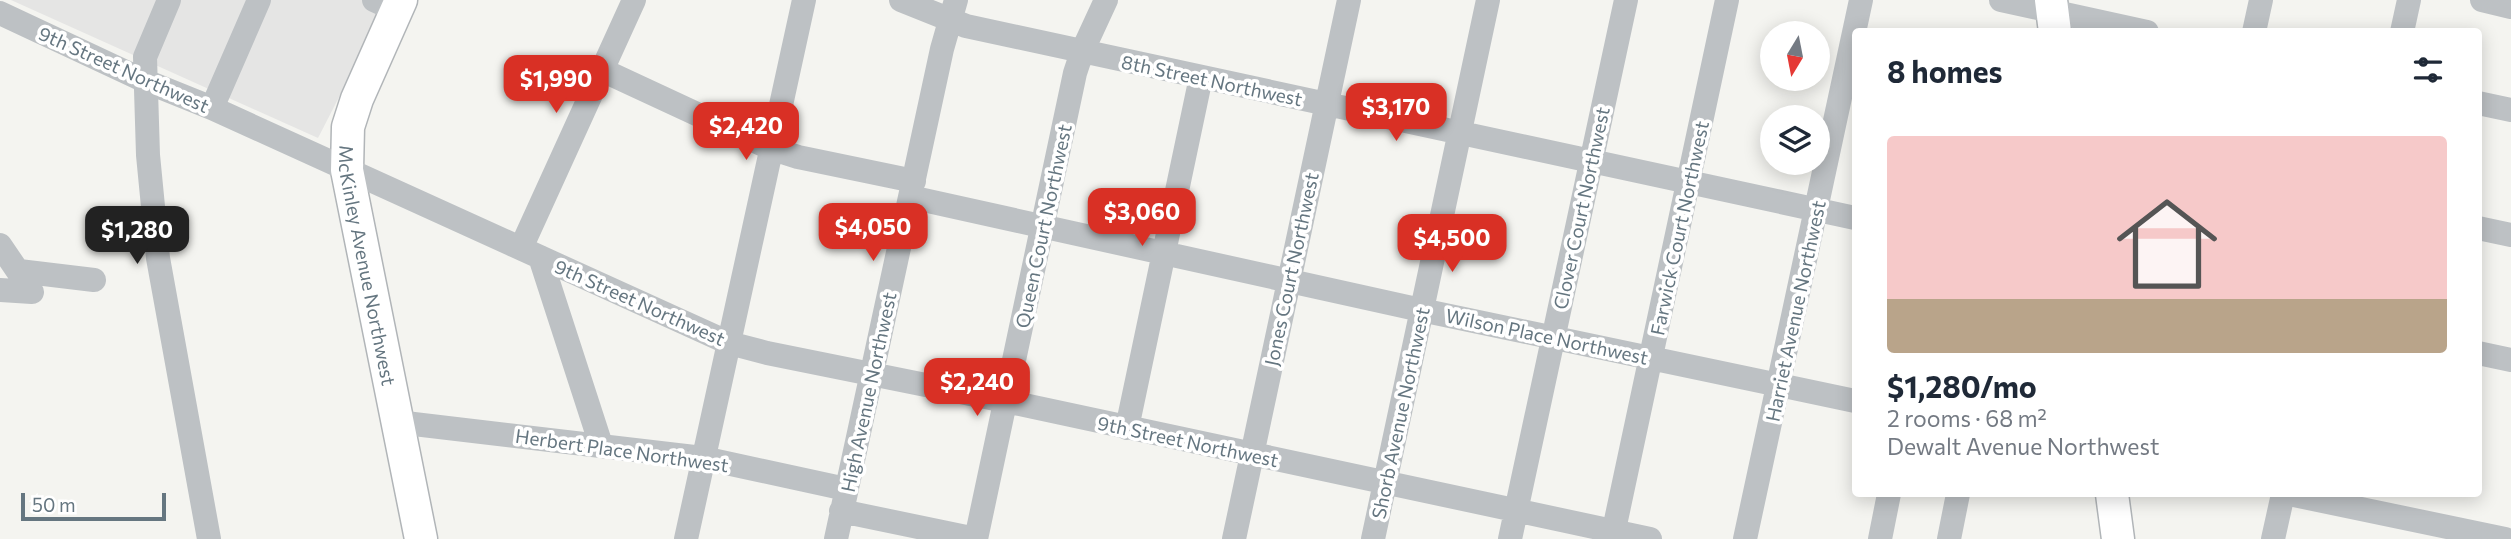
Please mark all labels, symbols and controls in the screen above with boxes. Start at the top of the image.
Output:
street label: 9th Street Northwest [35,21,213,117]
north arrow [1760,21,1830,91]
map controls [1760,21,1830,175]
street label: 8th Street Northwest [1120,50,1305,110]
icon: filters [2409,51,2447,89]
text: 8 homes [1887,52,2003,89]
pin: $1,990 [499,55,613,115]
text: $1,990 [520,64,592,92]
pin: $3,170 [1339,83,1453,143]
text: $3,170 [1362,92,1430,120]
pin: $2,420 [689,102,803,162]
street label: Clover Court Northwest [1548,104,1614,311]
button: layers [1760,105,1830,175]
text: $2,420 [709,111,783,139]
street label: Farwick Court Northwest [1645,119,1713,337]
street label: Queen Court Northwest [1010,122,1076,330]
street label: McKinley Avenue Northwest [335,145,401,388]
street label: Jones Court Northwest [1259,170,1323,368]
icon: home [2104,181,2230,307]
pin: $3,060 [1085,188,1199,248]
text: $3,060 [1104,197,1180,225]
street label: Harriet Avenue Northwest [1760,198,1830,424]
pin: $4,050 [816,204,930,263]
pin: $1,280 [80,206,194,266]
text: $4,050 [835,212,911,240]
text: $1,280 [101,215,173,243]
pin: $4,500 [1395,215,1509,274]
text: $4,500 [1414,223,1490,251]
street label: 9th Street Northwest [551,254,729,350]
street label: High Avenue Northwest [836,290,900,494]
street label: Wilson Place Northwest [1444,303,1651,369]
street label: Shorb Avenue Northwest [1366,305,1434,521]
pin: $2,240 [920,358,1034,418]
text: $2,240 [940,367,1014,395]
text: $1,280/mo [1887,367,2037,404]
text: 2 rooms · 68 m² [1887,404,2047,432]
street label: 9th Street Northwest [1096,411,1281,471]
street label: Herbert Place Northwest [514,424,730,476]
text: Dewalt Avenue Northwest [1887,432,2159,460]
scale bar [21,490,166,522]
text: 50 m [32,493,76,516]

